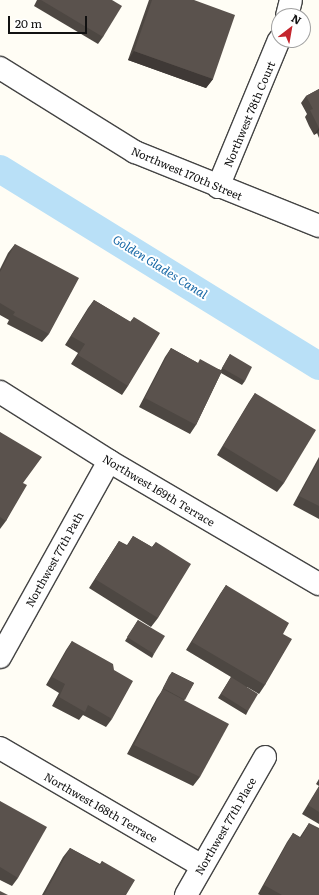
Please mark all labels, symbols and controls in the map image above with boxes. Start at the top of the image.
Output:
scale bar [10,8,89,34]
north arrow [271,8,311,48]
text: N [289,9,305,28]
text: 20 m [15,14,42,32]
street label: Northwest 78th Court [221,59,277,169]
street label: Northwest 170th Street [130,144,244,202]
water label: Golden Glades Canal [110,232,210,302]
street label: Northwest 169th Terrace [101,451,217,529]
street label: Northwest 77th Path [22,509,86,609]
street label: Northwest 168th Terrace [42,769,160,845]
street label: Northwest 77th Place [192,775,258,877]

